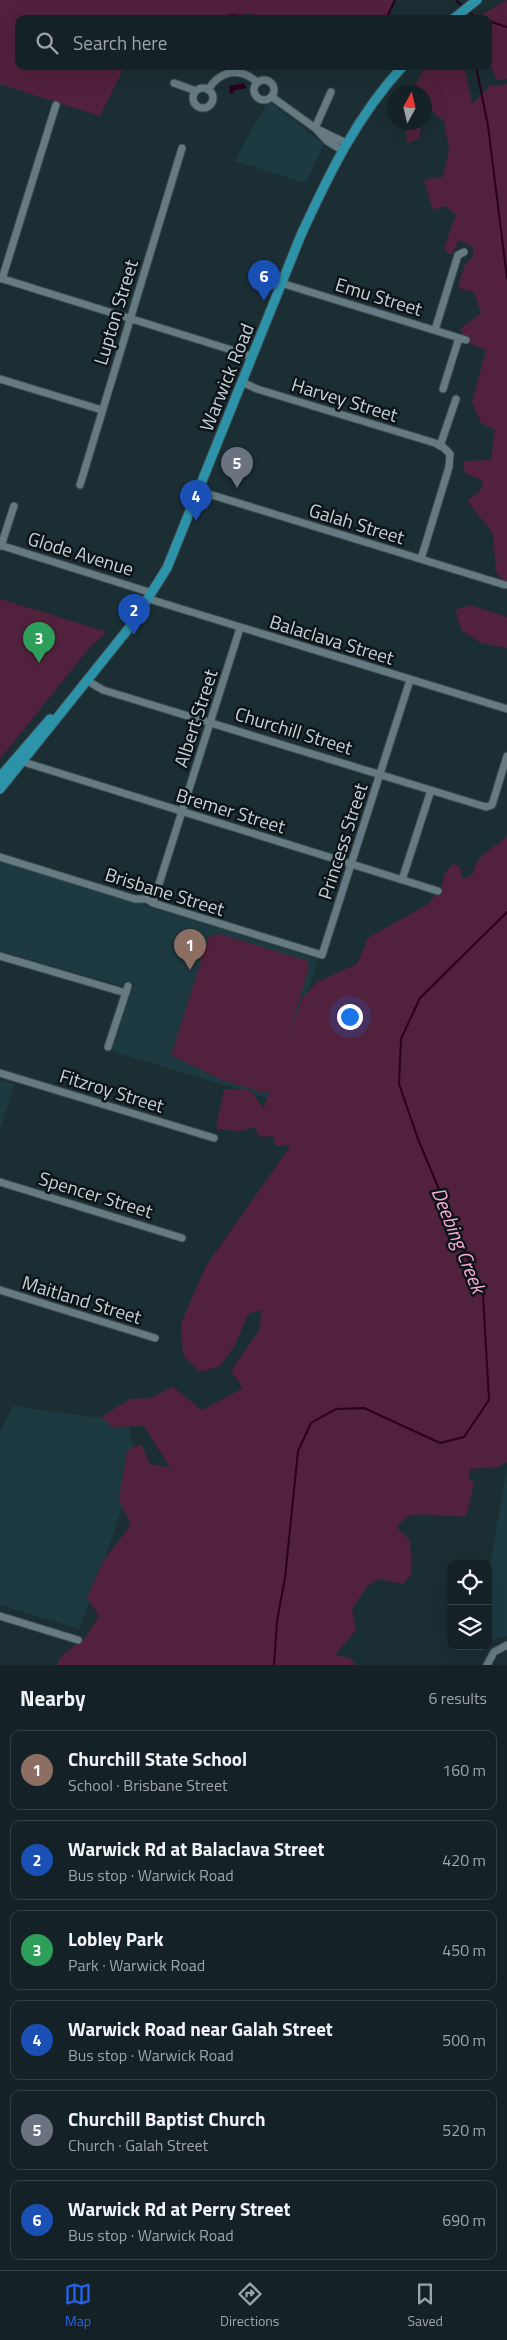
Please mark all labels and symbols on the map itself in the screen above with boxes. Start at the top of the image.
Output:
north arrow [387,85,432,130]
street label: Lupton Street [85,255,145,368]
pin: 6 [248,260,280,301]
street label: Emu Street [332,269,426,323]
street label: Warwick Road [191,319,261,435]
street label: Harvey Street [288,369,402,429]
pin: 5 [221,447,253,488]
pin: 4 [180,480,212,521]
street label: Galah Street [306,495,409,551]
street label: Glode Avenue [24,523,138,583]
pin: 2 [118,594,150,635]
street label: Balaclava Street [266,606,398,672]
pin: 3 [23,622,55,663]
street label: Albert Street [165,665,225,771]
street label: Churchill Street [232,698,357,762]
street label: Princess Street [310,779,375,903]
street label: Bremer Street [173,780,290,840]
street label: Brisbane Street [102,859,229,923]
pin: 1 [174,929,206,970]
your location [337,1004,363,1030]
street label: Fitzroy Street [56,1060,168,1120]
street label: Spencer Street [36,1163,157,1225]
water label: Deebing Creek [424,1182,495,1300]
street label: Maitland Street [19,1267,146,1331]

